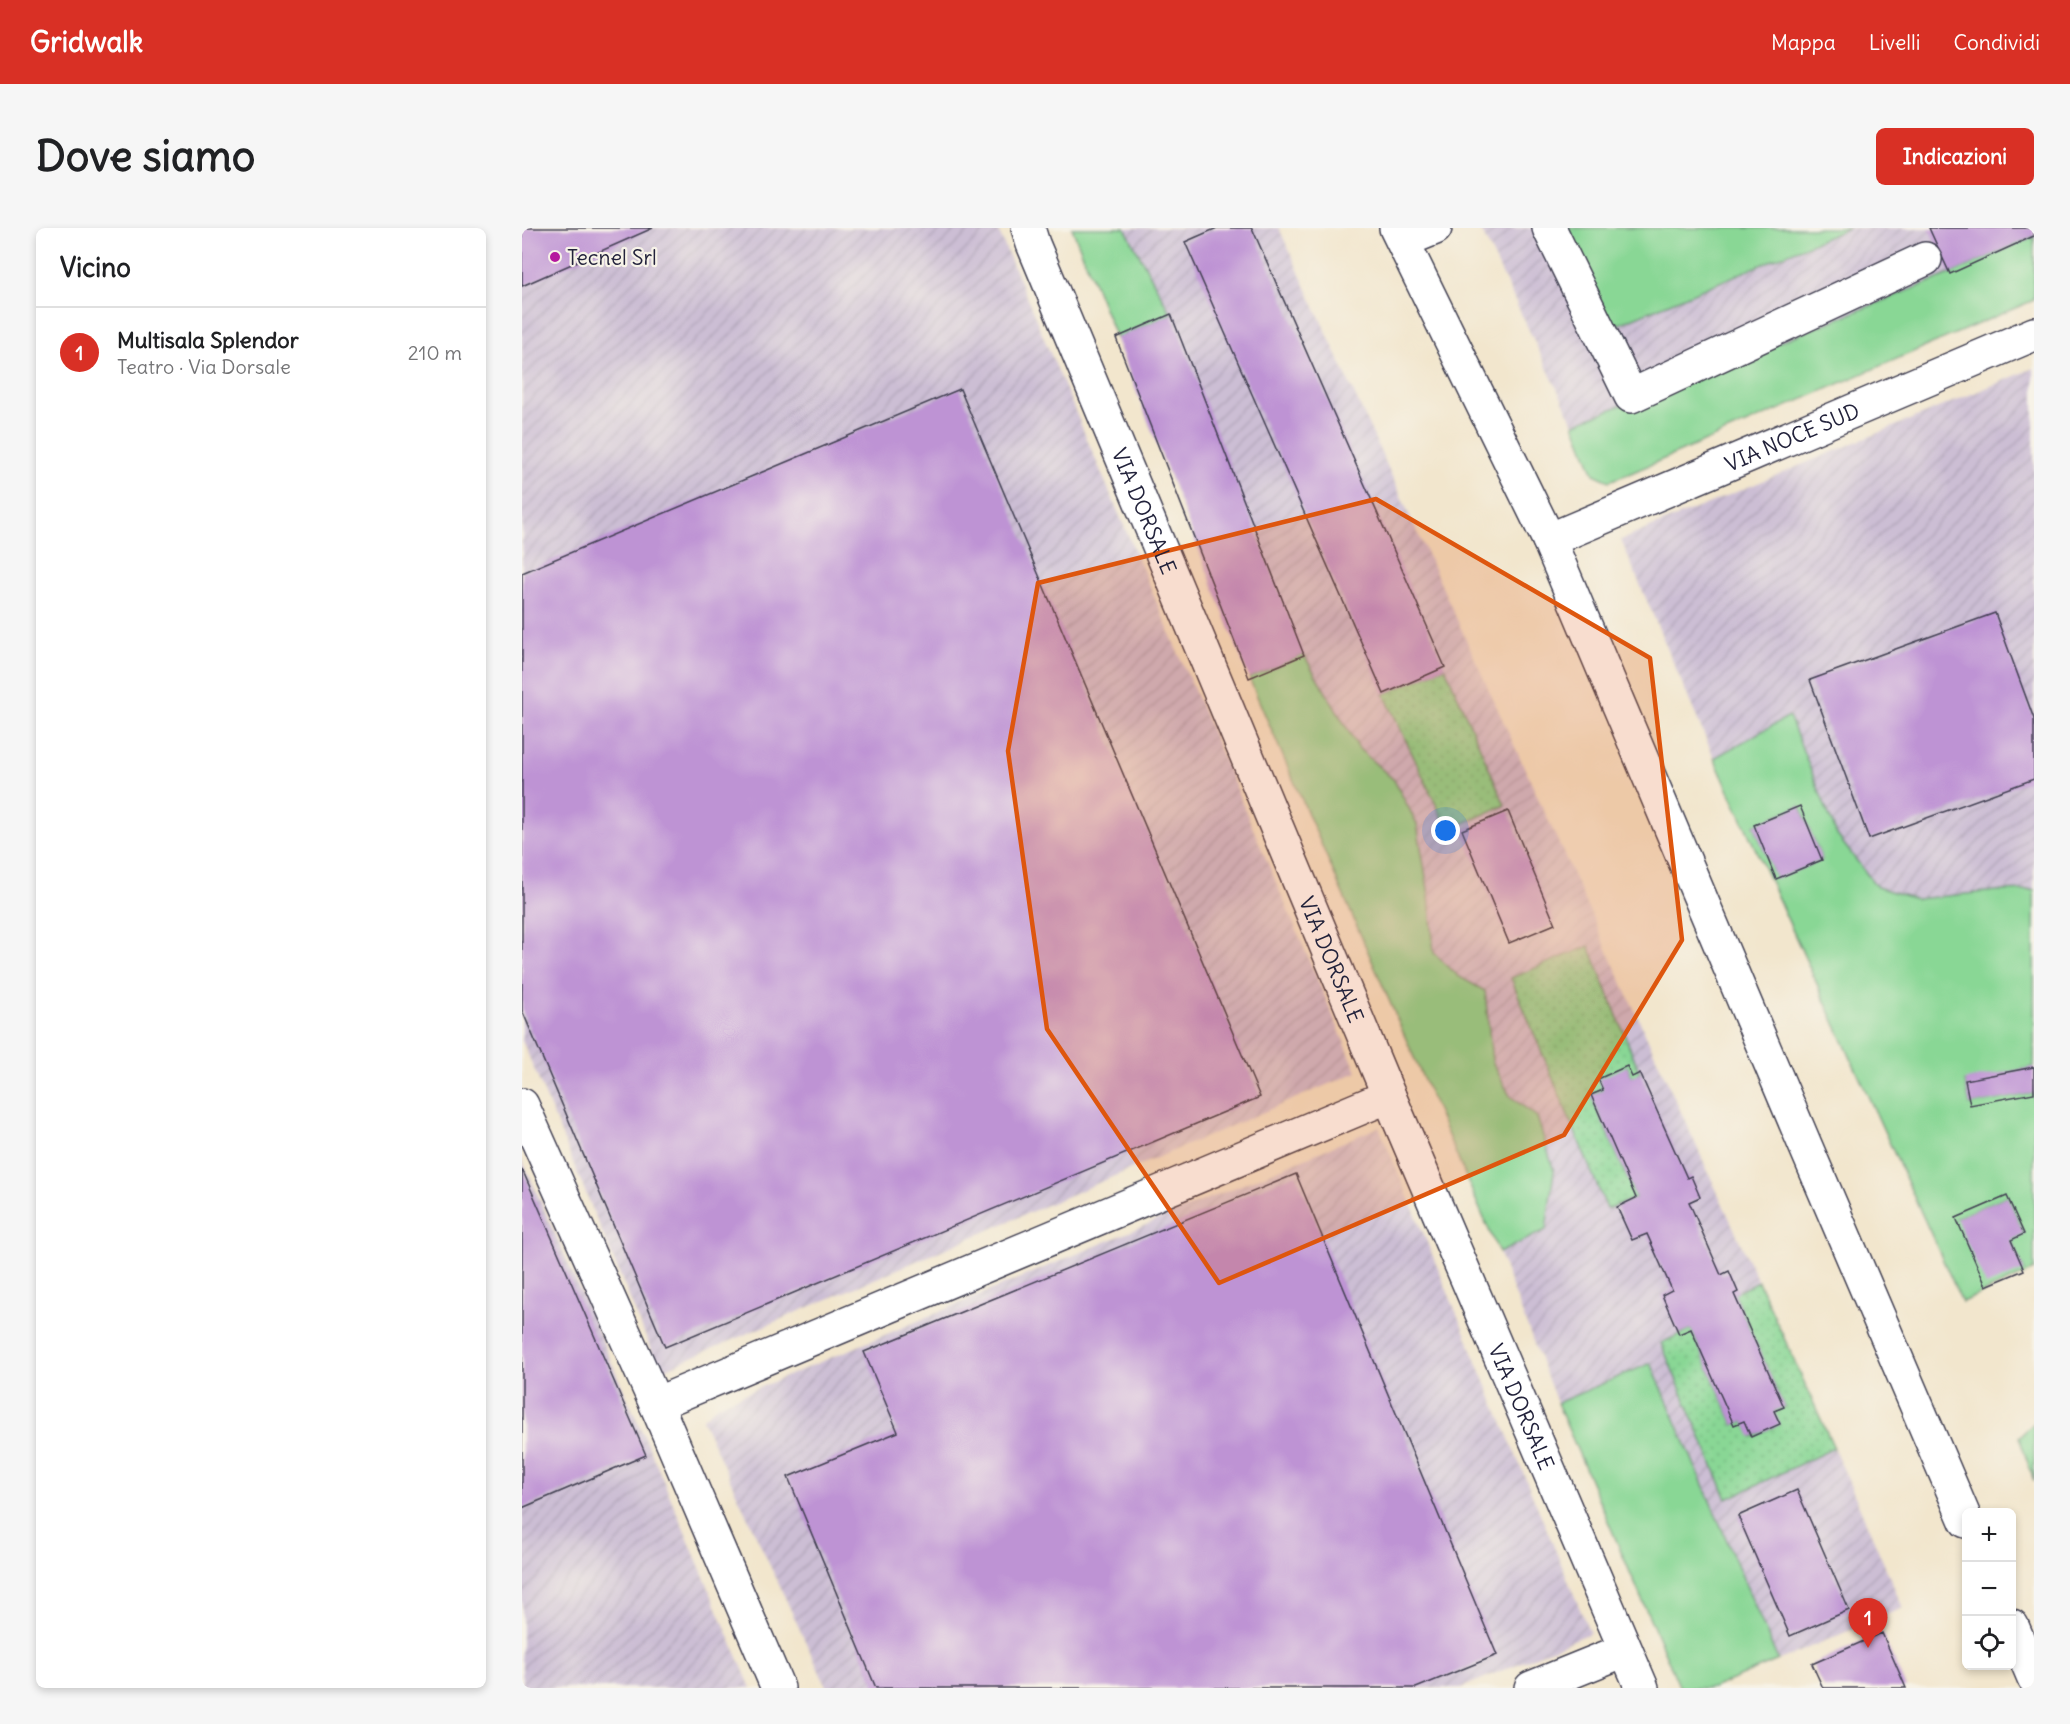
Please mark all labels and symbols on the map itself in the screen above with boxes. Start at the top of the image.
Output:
place label: Tecnel Srl [567,244,657,271]
marker: Tecnel Srl [548,250,562,264]
street label: VIA NOCE SUD [1721,396,1863,477]
street label: VIA DORSALE [1106,444,1183,578]
your location [1431,816,1460,845]
street label: VIA DORSALE [1294,892,1370,1026]
street label: VIA DORSALE [1483,1340,1561,1474]
pin: 1 [1848,1598,1888,1648]

